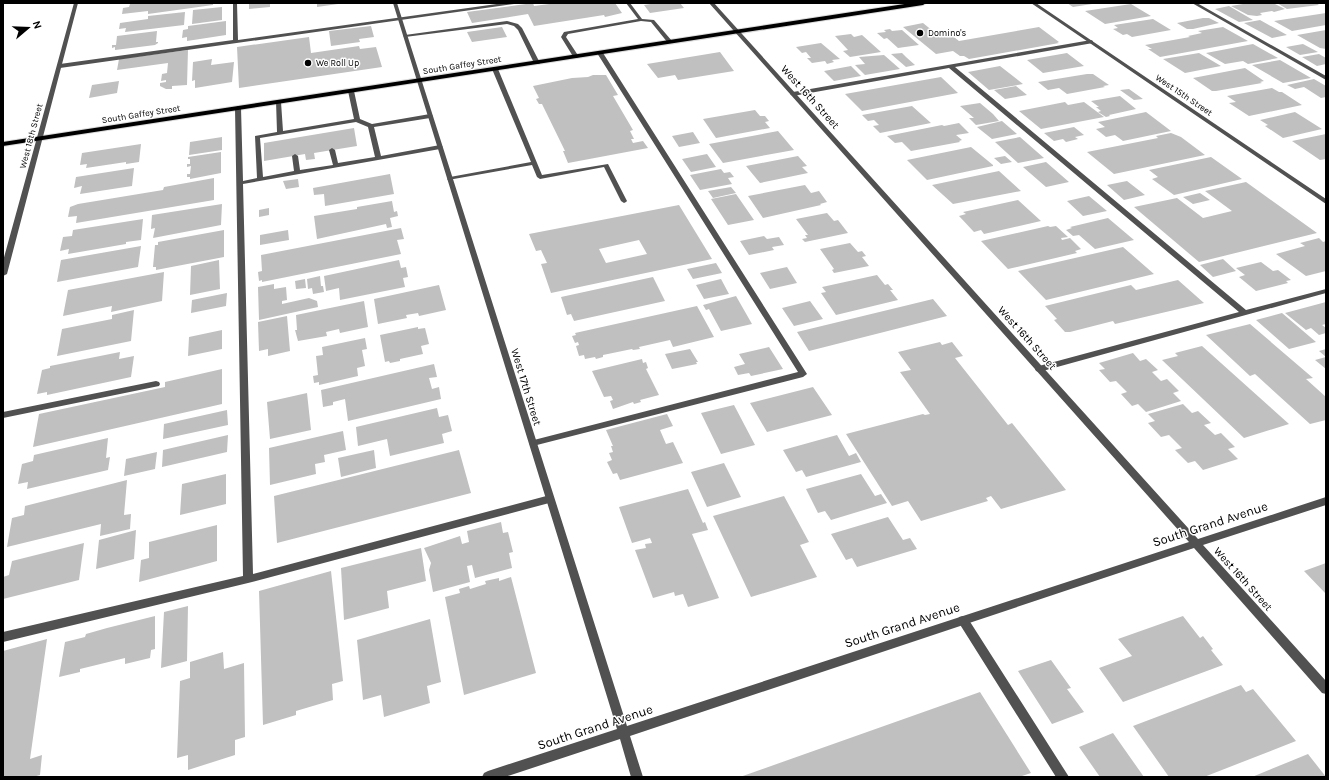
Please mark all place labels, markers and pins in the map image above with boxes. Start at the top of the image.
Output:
marker: Domino's [915,28,925,38]
place label: Domino's [928,28,967,38]
marker: We Roll Up [303,58,313,68]
place label: We Roll Up [316,58,359,68]

